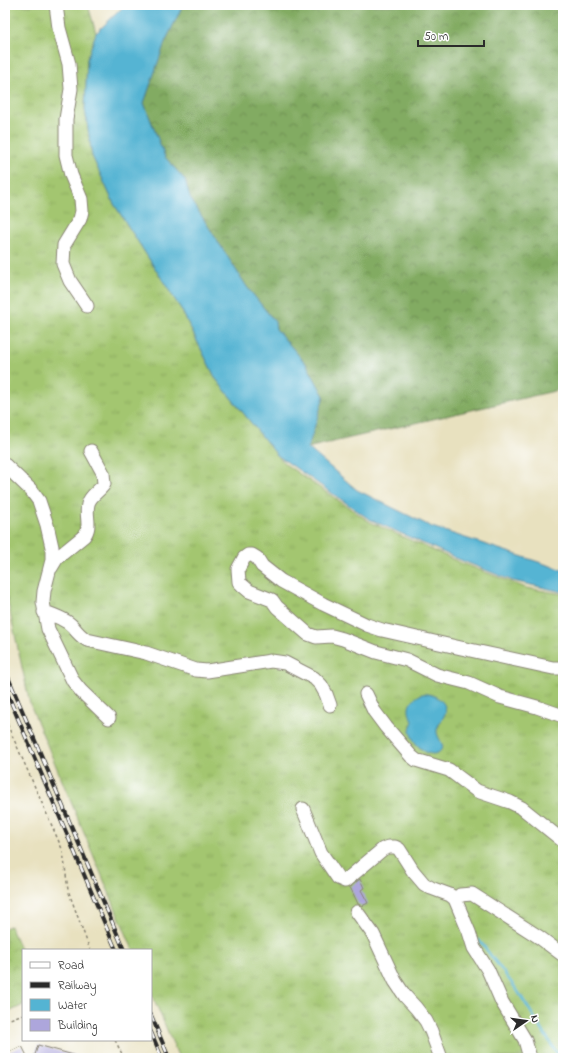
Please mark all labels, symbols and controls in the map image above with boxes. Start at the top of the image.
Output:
scale bar [418,22,484,48]
text: 50 m [424,28,448,46]
legend [22,949,152,1041]
text: Road [58,957,84,975]
text: Railway [58,977,97,996]
text: Water [58,997,87,1015]
north arrow [506,1001,546,1041]
text: N [526,1014,543,1024]
text: Building [57,1017,97,1036]

